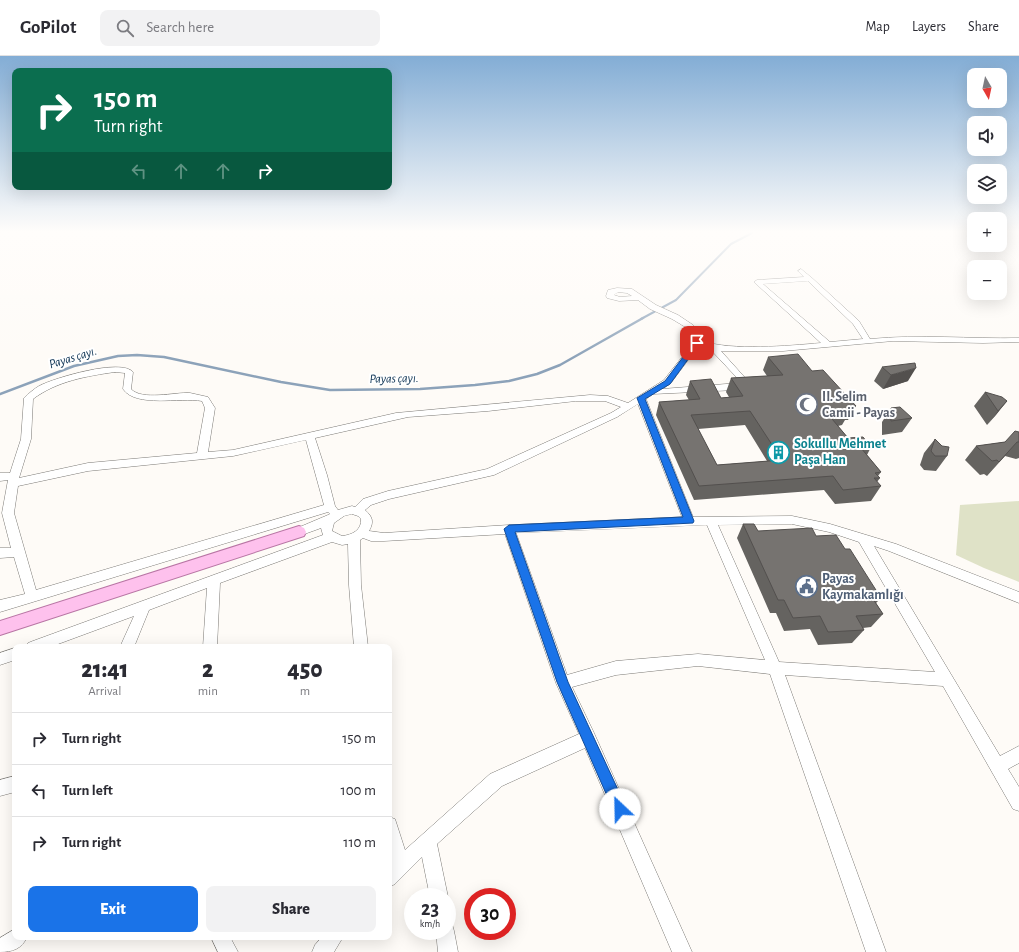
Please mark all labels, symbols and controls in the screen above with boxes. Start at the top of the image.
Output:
search box [100,10,380,46]
icon: search [114,17,136,39]
text: GoPilot [20,18,76,37]
text: Search here [146,20,214,35]
text: Map [865,20,890,34]
text: Layers [912,20,946,34]
text: Share [968,20,999,34]
north arrow [967,68,1007,108]
map controls [967,68,1007,300]
icon: right [28,84,80,136]
text: 150 m [94,85,158,113]
button: sound [967,116,1007,156]
text: Turn right [94,118,163,136]
icon: left [128,160,150,182]
icon: ahead [170,160,192,182]
icon: ahead [212,160,234,182]
icon: right [254,160,276,182]
button: layers [967,164,1007,204]
button: + [967,212,1007,252]
button: − [967,260,1007,300]
pin [680,326,714,360]
icon: arrive [686,332,708,354]
water label: Payas çayı. [48,345,98,371]
water label: Payas çayı. [369,372,419,386]
place label: II. Selim Camii - Payas [822,390,895,420]
mosque icon: II. Selim Camii - Payas [793,392,819,418]
place label: Sokullu Mehmet Paşa Han [794,437,886,467]
building icon: Sokullu Mehmet Paşa Han [766,439,792,465]
place label: Payas Kaymakamlığı [822,572,904,602]
public building icon: Payas Kaymakamlığı [794,574,820,600]
text: 21:41 [81,658,128,682]
text: 2 [202,658,214,682]
text: 450 [287,658,323,682]
text: Arrival [88,685,122,698]
text: min [198,685,218,698]
text: m [300,685,310,698]
icon: right [28,728,50,750]
text: Turn right [62,731,121,746]
text: 150 m [342,731,376,746]
icon: left [28,780,50,802]
text: Turn left [62,783,113,798]
text: 100 m [341,783,376,798]
position arrow [599,788,641,830]
icon: right [28,832,50,854]
text: Turn right [62,835,121,850]
text: 110 m [343,835,376,850]
button: Exit [28,886,198,932]
button: Share [206,886,376,932]
speed limit sign: 30 [464,888,516,940]
text: 23 [421,899,439,919]
text: km/h [420,919,440,929]

